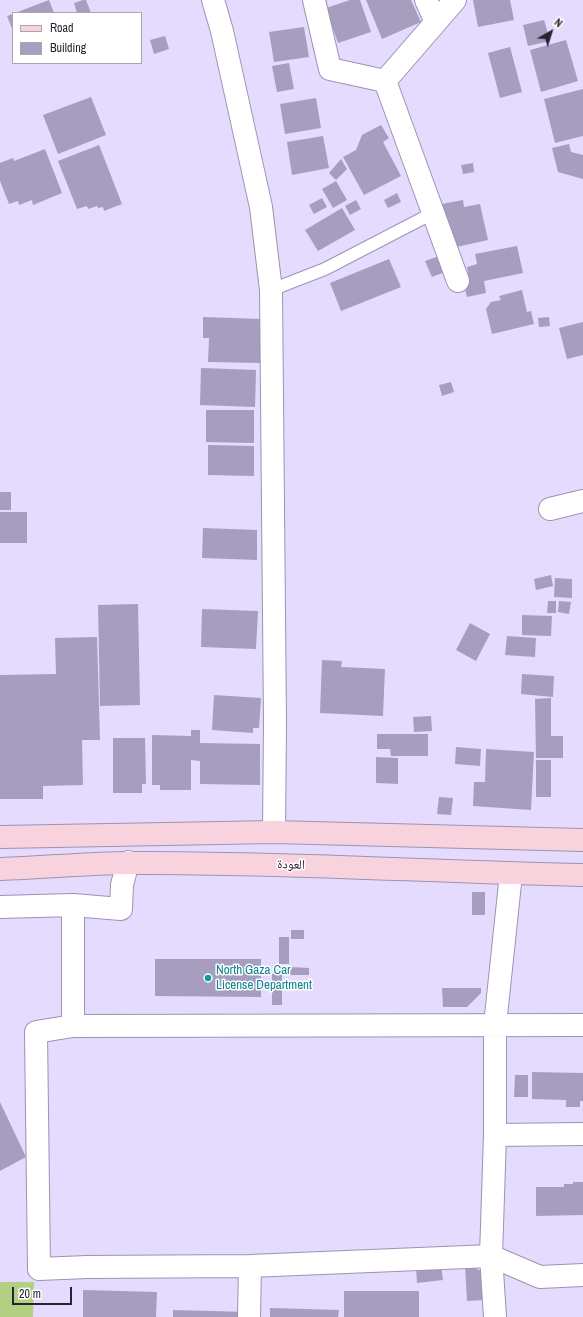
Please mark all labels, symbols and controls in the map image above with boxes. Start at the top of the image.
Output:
legend [12,12,142,64]
north arrow [531,12,571,52]
text: N [552,15,565,30]
text: Road [50,20,74,36]
text: Building [50,40,86,56]
street label: العودة [277,857,305,873]
place label: North Gaza Car License Department [216,963,312,994]
marker: North Gaza Car License Department [203,973,213,983]
scale bar [14,1279,74,1305]
text: 20 m [19,1286,41,1302]

